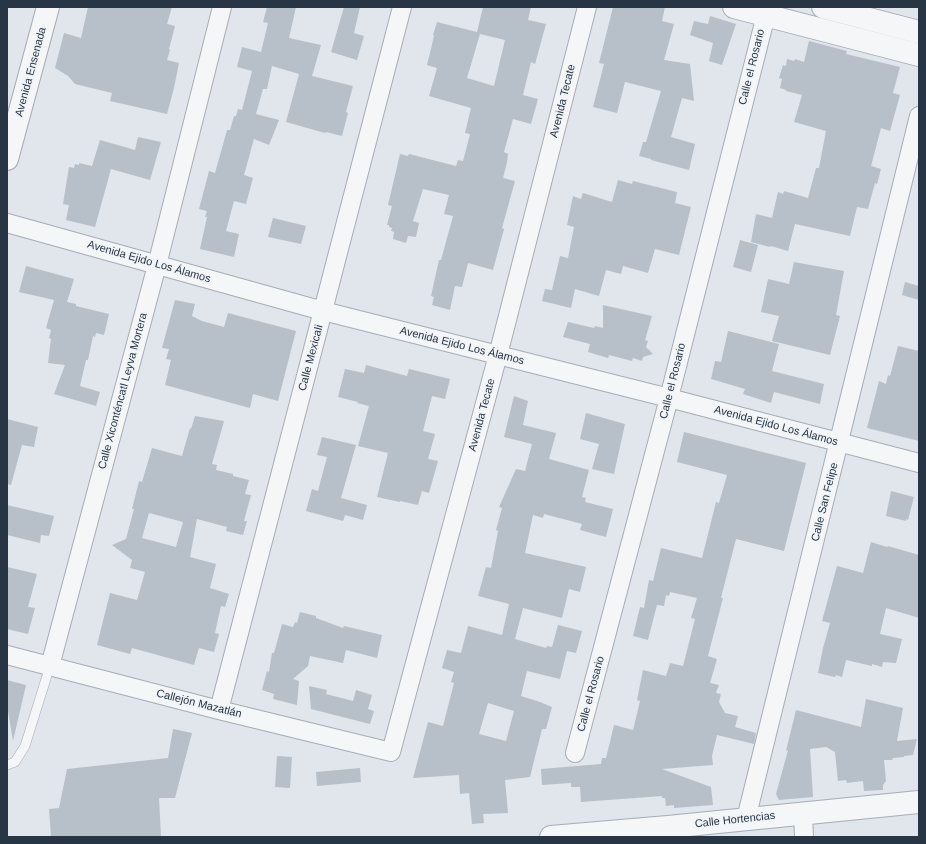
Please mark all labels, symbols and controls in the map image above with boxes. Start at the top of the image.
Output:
street label: Avenida Ensenada [13,26,49,118]
street label: Calle el Rosario [736,28,768,106]
street label: Avenida Tecate [548,63,578,139]
street label: Avenida Ejido Los Álamos [86,238,212,286]
street label: Calle Xiconténcatl Leyva Mortera [96,311,150,471]
street label: Calle Mexicali [296,324,326,392]
street label: Avenida Ejido Los Álamos [399,324,525,368]
street label: Calle el Rosario [657,342,689,420]
street label: Avenida Tecate [466,377,498,453]
street label: Avenida Ejido Los Álamos [713,403,839,449]
street label: Calle San Felipe [809,461,841,543]
street label: Calle el Rosario [575,655,607,733]
street label: Callejón Mazatlán [155,687,243,721]
street label: Calle Hortencias [694,809,776,831]

